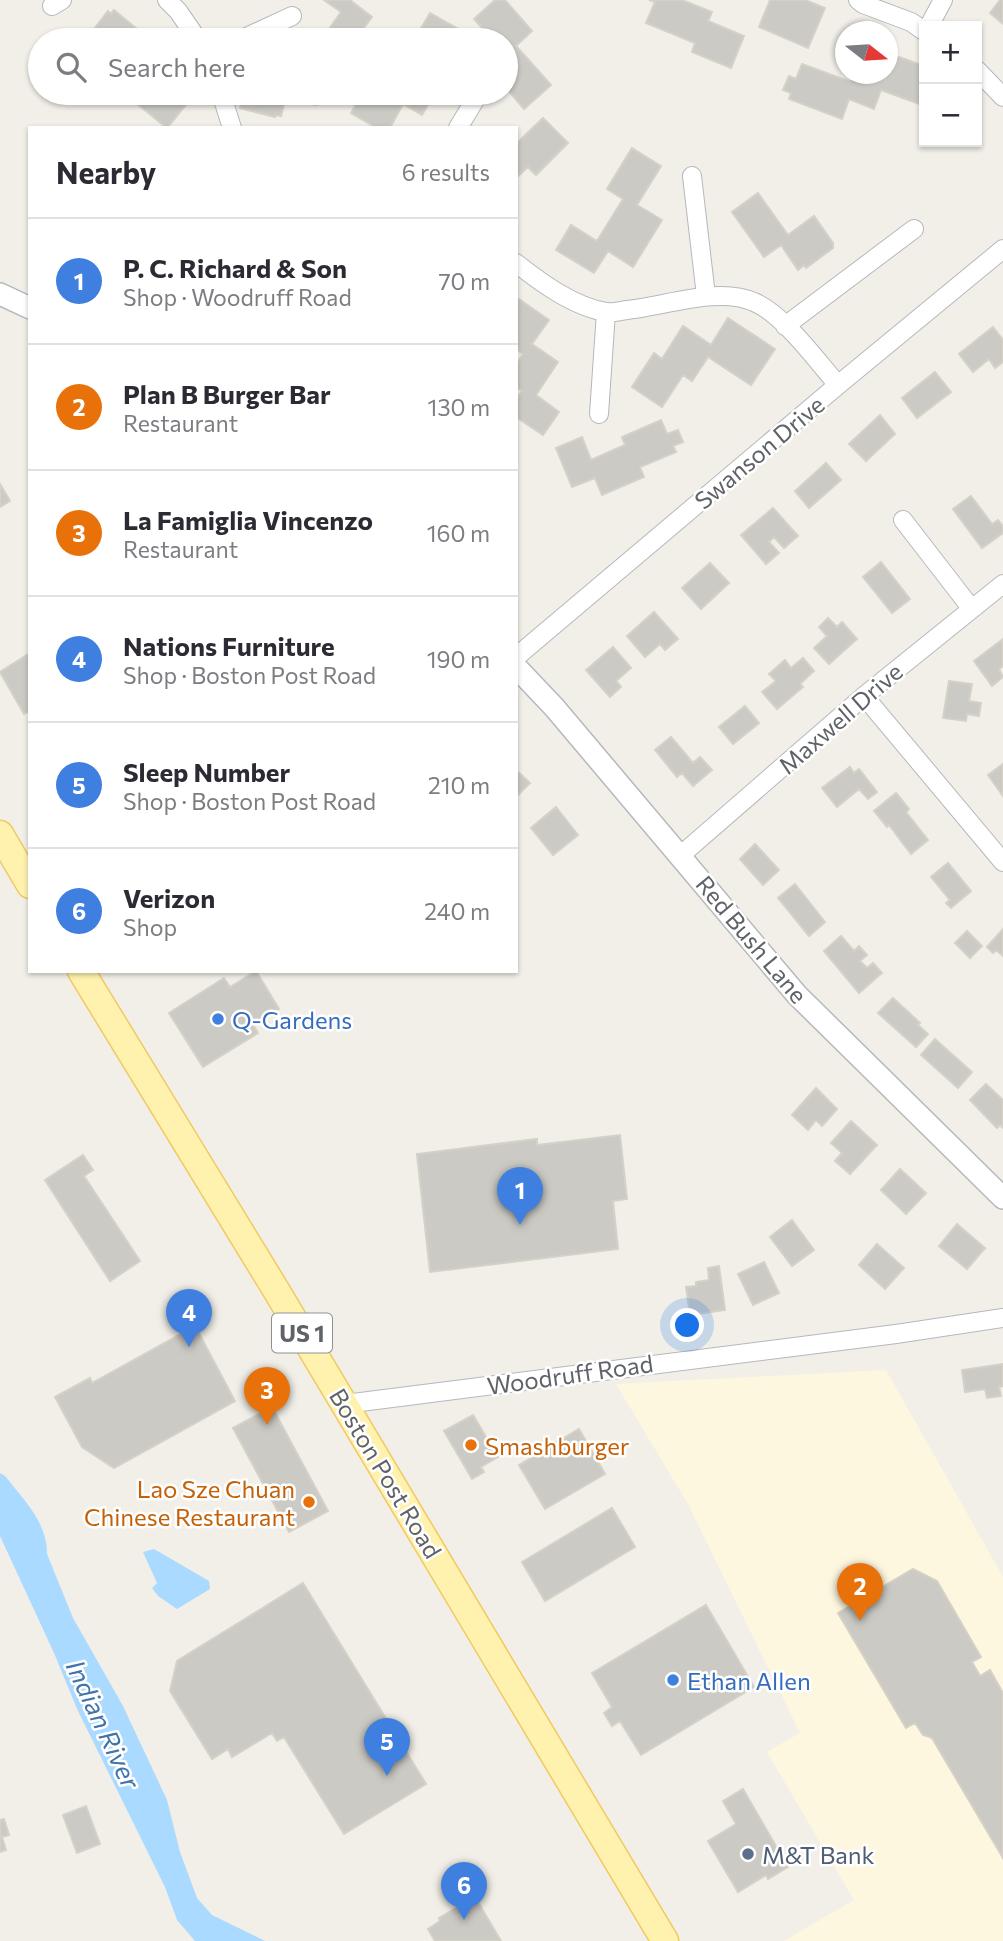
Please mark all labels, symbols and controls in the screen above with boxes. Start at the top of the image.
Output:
north arrow [835,21,898,84]
map controls [919,21,982,147]
button: + [919,21,982,84]
search box [28,28,518,105]
icon: search [52,48,90,86]
text: Search here [108,51,246,82]
button: − [919,84,982,147]
text: Nearby [56,153,156,190]
text: 6 results [402,158,490,186]
text: P. C. Richard & Son [123,252,347,283]
text: 1 [74,267,84,295]
text: 70 m [438,267,490,295]
text: Shop · Woodruff Road [123,283,352,311]
text: Plan B Burger Bar [123,378,331,409]
street label: Swanson Drive [688,389,830,515]
text: 2 [72,393,86,421]
text: 130 m [428,393,490,421]
text: Restaurant [123,409,238,437]
text: La Famiglia Vincenzo [123,504,373,535]
text: 3 [72,519,86,547]
text: 160 m [427,519,490,547]
text: Restaurant [123,535,238,563]
text: Nations Furniture [123,630,335,661]
text: 4 [72,645,86,673]
text: 190 m [427,645,490,673]
street label: Maxwell Drive [772,656,908,780]
text: Shop · Boston Post Road [123,661,376,689]
text: Sleep Number [123,756,290,787]
text: 5 [72,771,86,799]
text: 210 m [428,771,490,799]
text: Shop · Boston Post Road [123,787,376,815]
street label: Red Bush Lane [690,869,814,1009]
text: Verizon [123,882,215,913]
text: 6 [72,897,86,925]
text: 240 m [424,897,490,925]
text: Shop [123,913,177,941]
place label: Q-Gardens [232,1005,352,1034]
marker: Q-Gardens [210,1011,226,1027]
pin: 1 [497,1167,543,1225]
pin: 4 [166,1289,212,1347]
your location [670,1308,704,1342]
road number: US 1 [272,1314,332,1352]
street label: Woodruff Road [485,1348,655,1400]
pin: 3 [244,1367,290,1425]
street label: Boston Post Road [324,1383,448,1563]
place label: Smashburger [485,1431,630,1460]
marker: Smashburger [463,1437,479,1453]
place label: Lao Sze Chuan Chinese Restaurant [84,1474,295,1531]
marker: Lao Sze Chuan Chinese Restaurant [301,1494,317,1510]
pin: 2 [837,1563,883,1621]
water label: Indian River [61,1655,148,1795]
place label: Ethan Allen [687,1666,811,1695]
marker: Ethan Allen [665,1672,681,1688]
pin: 5 [364,1718,410,1776]
place label: M&T Bank [762,1840,875,1869]
marker: M&T Bank [740,1846,756,1862]
pin: 6 [441,1862,487,1920]

